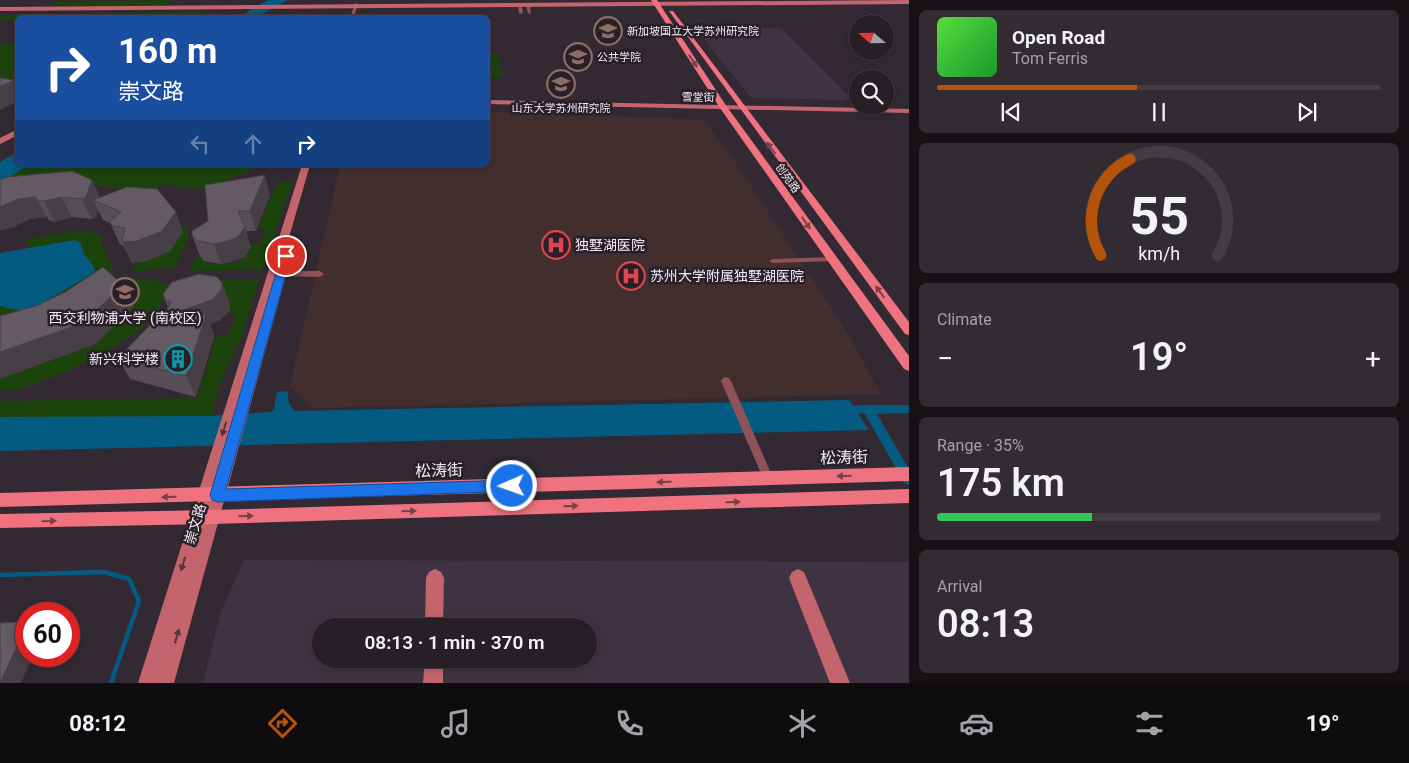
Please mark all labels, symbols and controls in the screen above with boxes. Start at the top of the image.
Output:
north arrow [849,15,894,60]
map controls [849,15,894,115]
school or university icon: 新加坡国立大学苏州研究院 [593,16,623,46]
place label: 新加坡国立大学苏州研究院 [627,25,759,38]
text: Open Road [1012,26,1105,49]
text: 160 m [118,31,217,72]
icon: right [35,35,100,100]
school or university icon: 公共学院 [563,42,593,72]
text: Tom Ferris [1012,49,1088,68]
place label: 公共学院 [597,51,641,64]
one-way arrow [688,54,698,67]
school or university icon: 山东大学苏州研究院 [546,69,576,99]
button: search [849,70,894,115]
text: 崇文路 [118,79,184,104]
street label: 雪堂街 [681,91,715,104]
icon: previous [997,98,1025,126]
icon: pause [1145,98,1173,126]
icon: next [1293,98,1321,126]
place label: 山东大学苏州研究院 [512,102,611,115]
icon: left [186,130,214,158]
icon: ahead [239,130,267,158]
icon: right [292,130,320,158]
one-way arrow [766,141,776,155]
street label: 创苑路 [773,161,802,196]
text: 55 [1129,186,1189,247]
one-way arrow [801,216,811,230]
hospital icon: 独墅湖医院 [541,230,571,260]
pin [265,235,307,277]
place label: 独墅湖医院 [575,237,645,253]
icon: arrive [272,242,300,270]
text: km/h [1138,243,1180,264]
hospital icon: 苏州大学附属独墅湖医院 [616,261,646,291]
place label: 苏州大学附属独墅湖医院 [650,268,804,284]
school or university icon: 西交利物浦大学 (南校区) [110,277,140,307]
one-way arrow [874,286,885,299]
place label: 西交利物浦大学 (南校区) [48,310,202,327]
text: Climate [937,310,992,329]
text: 19° [1130,335,1188,379]
text: − [937,342,953,375]
text: + [1365,342,1381,375]
building icon: 新兴科学楼 [163,344,193,374]
place label: 新兴科学楼 [89,351,159,367]
one-way arrow [220,422,228,437]
text: Range · 35% [937,436,1024,455]
street label: 松涛街 [820,447,868,468]
position arrow [485,459,537,511]
street label: 松涛街 [415,460,463,481]
text: 175 km [937,461,1065,505]
one-way arrow [836,472,852,480]
one-way arrow [656,478,672,486]
one-way arrow [160,493,176,501]
one-way arrow [726,497,742,505]
street label: 崇文路 [181,502,209,546]
one-way arrow [563,502,579,510]
one-way arrow [401,507,417,515]
one-way arrow [238,512,254,520]
one-way arrow [41,516,57,524]
one-way arrow [179,557,187,572]
text: Arrival [937,577,982,596]
speed limit sign: 60 [15,602,80,667]
text: 08:13 [937,602,1034,646]
one-way arrow [174,629,182,644]
text: 08:13 · 1 min · 370 m [364,631,545,654]
icon: directions [265,706,300,741]
icon: music [438,706,473,741]
icon: phone [612,706,647,741]
icon: climate [785,706,820,741]
icon: car [959,706,994,741]
icon: filters [1132,706,1167,741]
text: 08:12 [69,711,126,736]
text: 19° [1306,711,1340,736]

